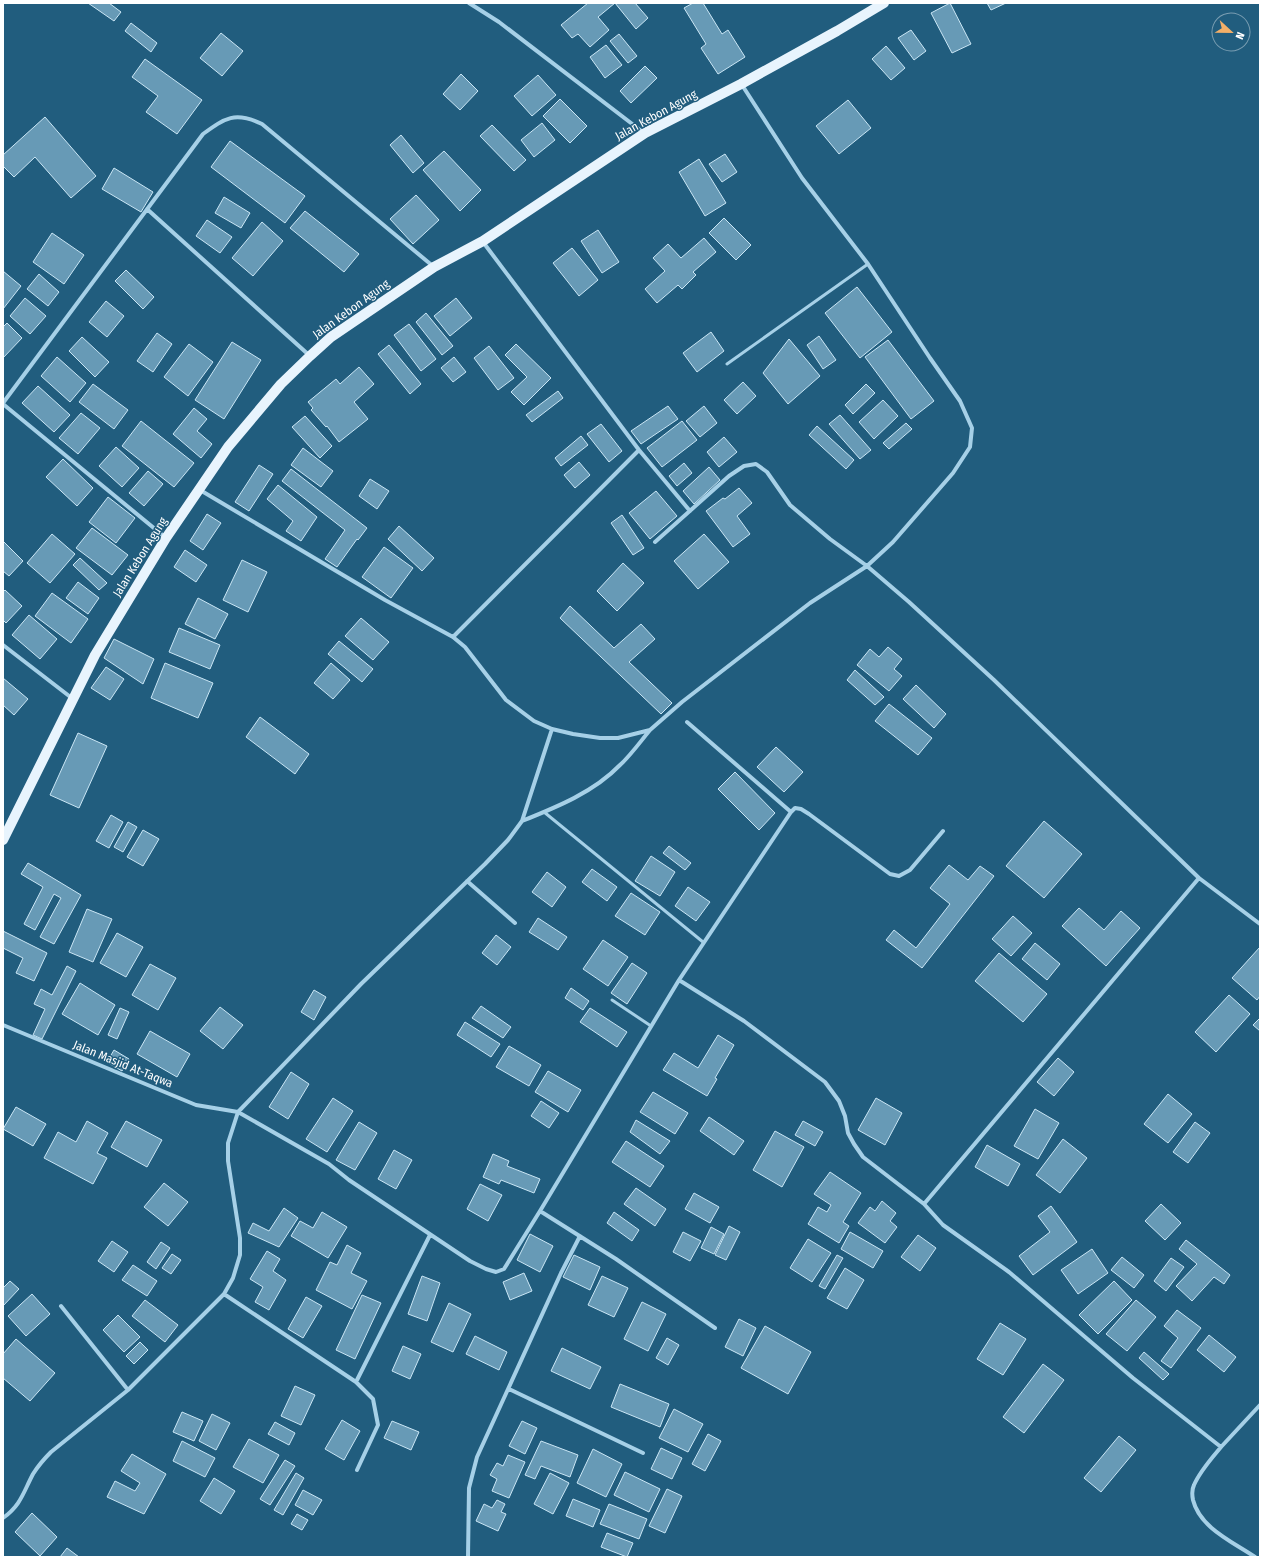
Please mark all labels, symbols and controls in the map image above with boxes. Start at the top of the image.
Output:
north arrow [1211,12,1251,52]
text: N [1233,30,1247,41]
street label: Jalan Kebon Agung [613,87,700,143]
street label: Jalan Kebon Agung [310,276,392,341]
street label: Jalan Kebon Agung [110,514,170,599]
street label: Jalan Masjid At-Taqwa [71,1038,175,1090]

